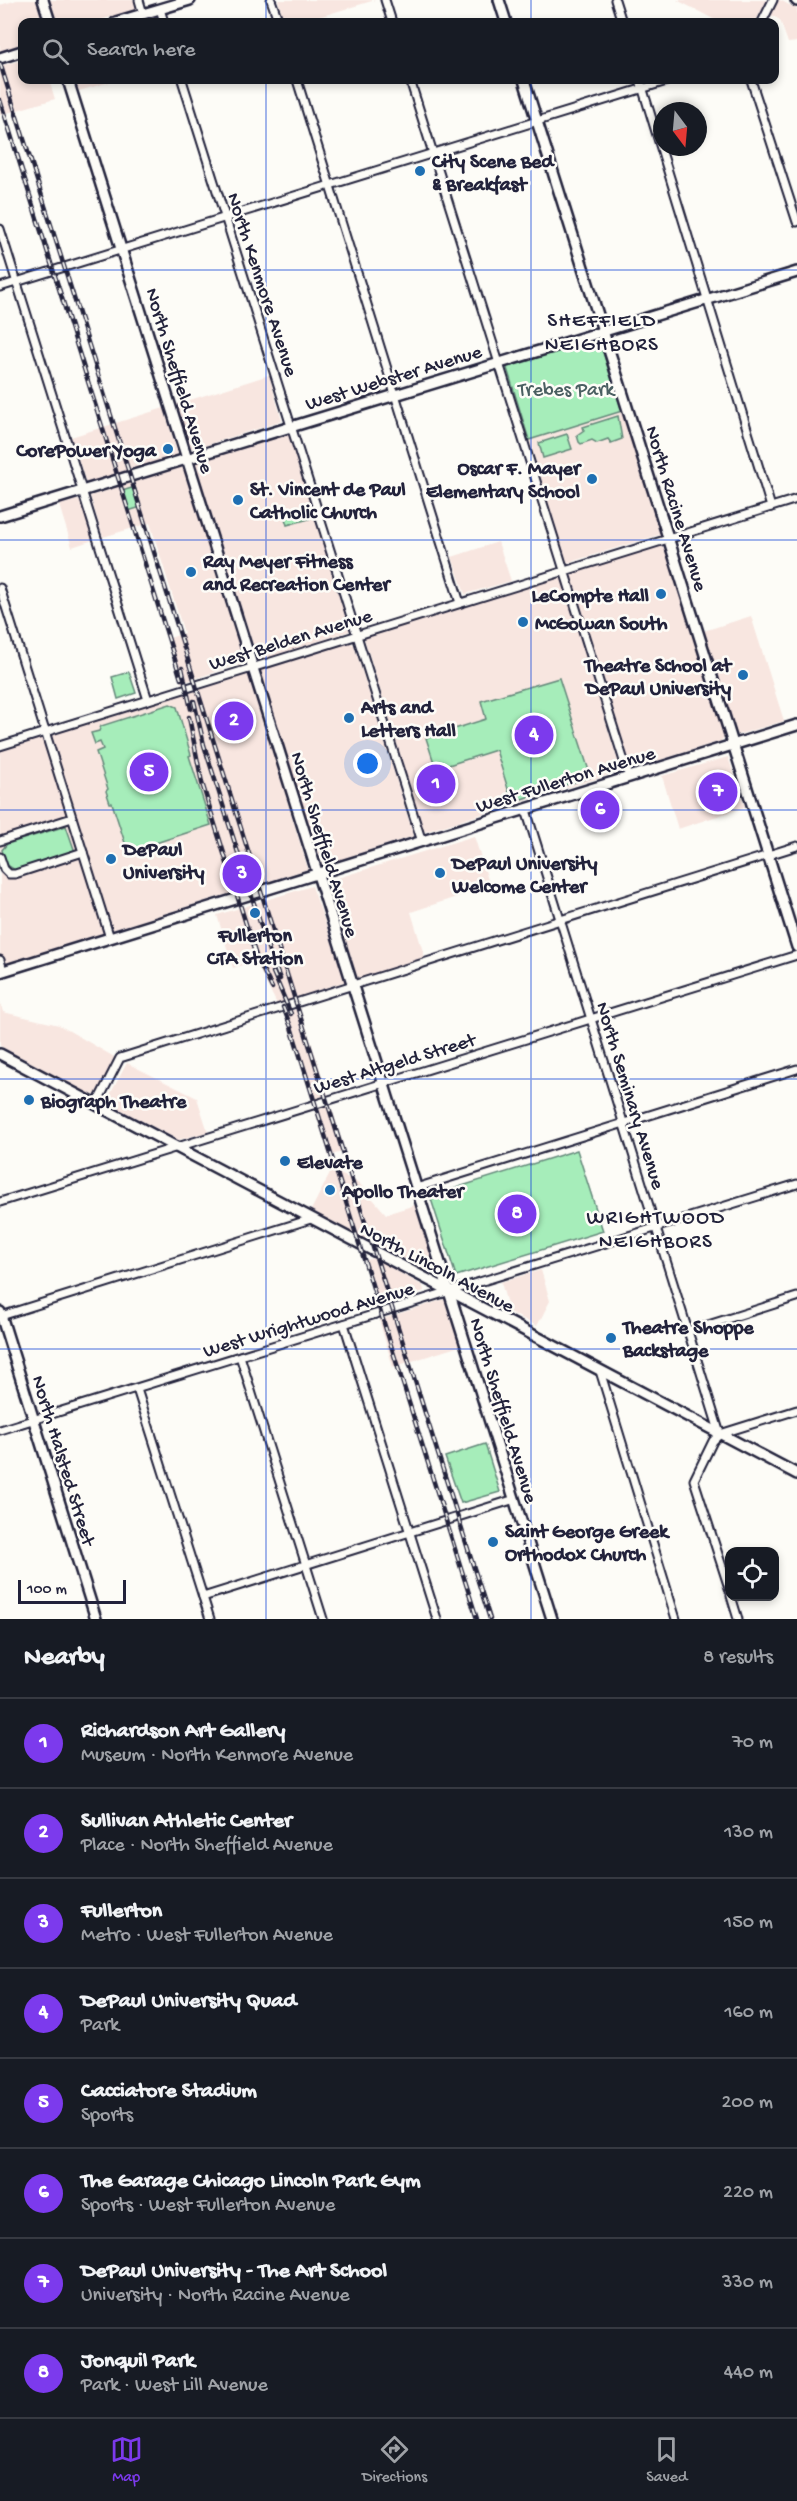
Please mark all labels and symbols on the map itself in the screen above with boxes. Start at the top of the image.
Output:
north arrow [653,102,707,156]
place label: City Scene Bed & Breakfast [431,152,555,198]
marker: City Scene Bed & Breakfast [413,164,427,178]
street label: North Kenmore Avenue [220,190,301,381]
street label: North Sheffield Avenue [139,286,217,477]
district label: SHEFFIELD NEIGHBORS [545,310,659,359]
street label: West Webster Avenue [303,341,486,417]
park label: Trebes Park [517,380,616,403]
street label: North Racine Avenue [639,424,711,595]
place label: CorePower Yoga [15,441,157,464]
marker: CorePower Yoga [161,442,175,456]
place label: Oscar F. Mayer Elementary School [426,459,582,505]
marker: Oscar F. Mayer Elementary School [585,472,599,486]
place label: St. Vincent de Paul Catholic Church [249,480,406,526]
marker: St. Vincent de Paul Catholic Church [231,493,245,507]
place label: Ray Meyer Fitness and Recreation Center [202,552,391,598]
marker: Ray Meyer Fitness and Recreation Center [184,565,198,579]
place label: LeCompte Hall [532,586,650,609]
marker: LeCompte Hall [654,587,668,601]
street label: West Belden Avenue [207,605,376,677]
place label: McGowan South [535,614,668,637]
marker: McGowan South [516,615,530,629]
place label: Theatre School at DePaul University [583,656,733,702]
marker: Theatre School at DePaul University [736,668,750,682]
pin: 2 [214,698,254,744]
place label: Arts and Letters Hall [360,698,456,744]
marker: Arts and Letters Hall [342,711,356,725]
pin: 4 [514,712,554,758]
street label: West Fullerton Avenue [474,743,659,820]
your location [353,749,382,778]
pin: 5 [130,750,168,794]
street label: North Sheffield Avenue [284,750,362,941]
pin: 1 [416,762,456,806]
pin: 7 [698,770,738,814]
pin: 6 [580,788,620,832]
place label: DePaul University [121,840,204,886]
marker: DePaul University [104,852,118,866]
pin: 3 [222,852,262,896]
place label: DePaul University Welcome Center [450,854,597,900]
marker: DePaul University Welcome Center [433,866,447,880]
marker: Fullerton CTA Station [248,906,262,920]
place label: Fullerton CTA Station [206,926,303,972]
street label: North Seminary Avenue [589,1000,668,1193]
street label: West Altgeld Street [311,1029,480,1101]
place label: Biograph Theatre [40,1092,187,1115]
marker: Biograph Theatre [22,1093,36,1107]
place label: Elevate [297,1153,363,1176]
marker: Elevate [278,1154,292,1168]
place label: Apollo Theater [341,1182,465,1205]
marker: Apollo Theater [323,1183,337,1197]
pin: 8 [498,1192,536,1236]
district label: WRIGHTWOOD NEIGHBORS [586,1207,726,1256]
street label: North Lincoln Avenue [355,1219,518,1320]
street label: West Wrightwood Avenue [201,1278,418,1364]
street label: North Sheffield Avenue [463,1316,541,1507]
place label: Theatre Shoppe Backstage [621,1318,754,1364]
marker: Theatre Shoppe Backstage [604,1331,618,1345]
street label: North Halsted Street [25,1373,99,1551]
place label: Saint George Greek Orthodox Church [505,1522,670,1568]
marker: Saint George Greek Orthodox Church [486,1535,500,1549]
scale bar [18,1577,126,1604]

